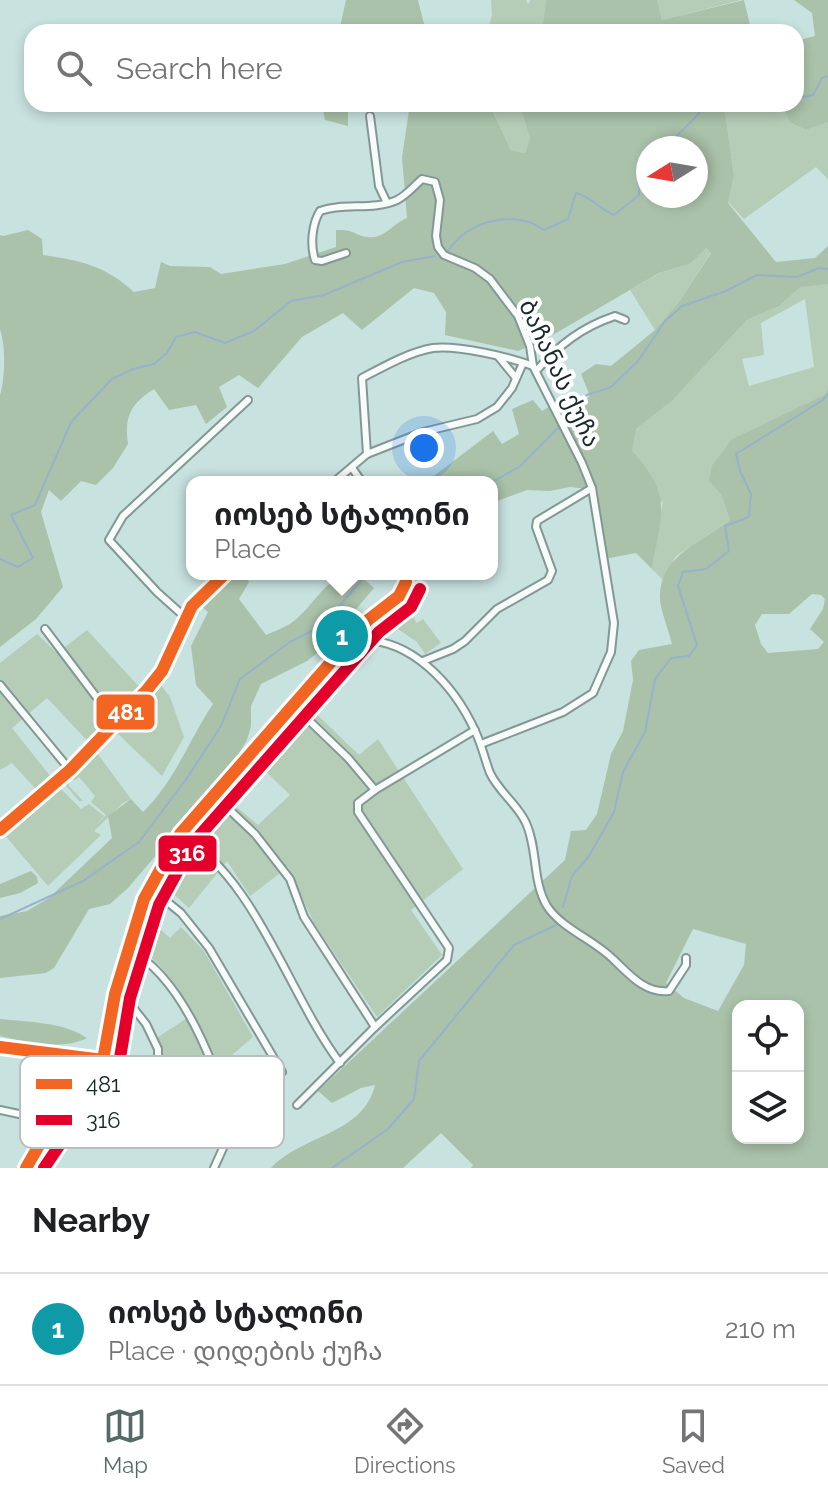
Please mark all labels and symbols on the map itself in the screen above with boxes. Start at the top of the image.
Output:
north arrow [636,136,708,208]
street label: ბაჩანას ქუჩა [513,295,607,451]
your location [404,428,444,468]
pin: 1 [316,606,368,666]
line badge: 481 [95,693,156,731]
text: 481 [108,699,144,725]
line badge: 316 [157,834,218,873]
text: 316 [169,840,205,866]
legend [20,1056,284,1148]
text: 481 [86,1071,120,1097]
text: 316 [86,1107,120,1133]

